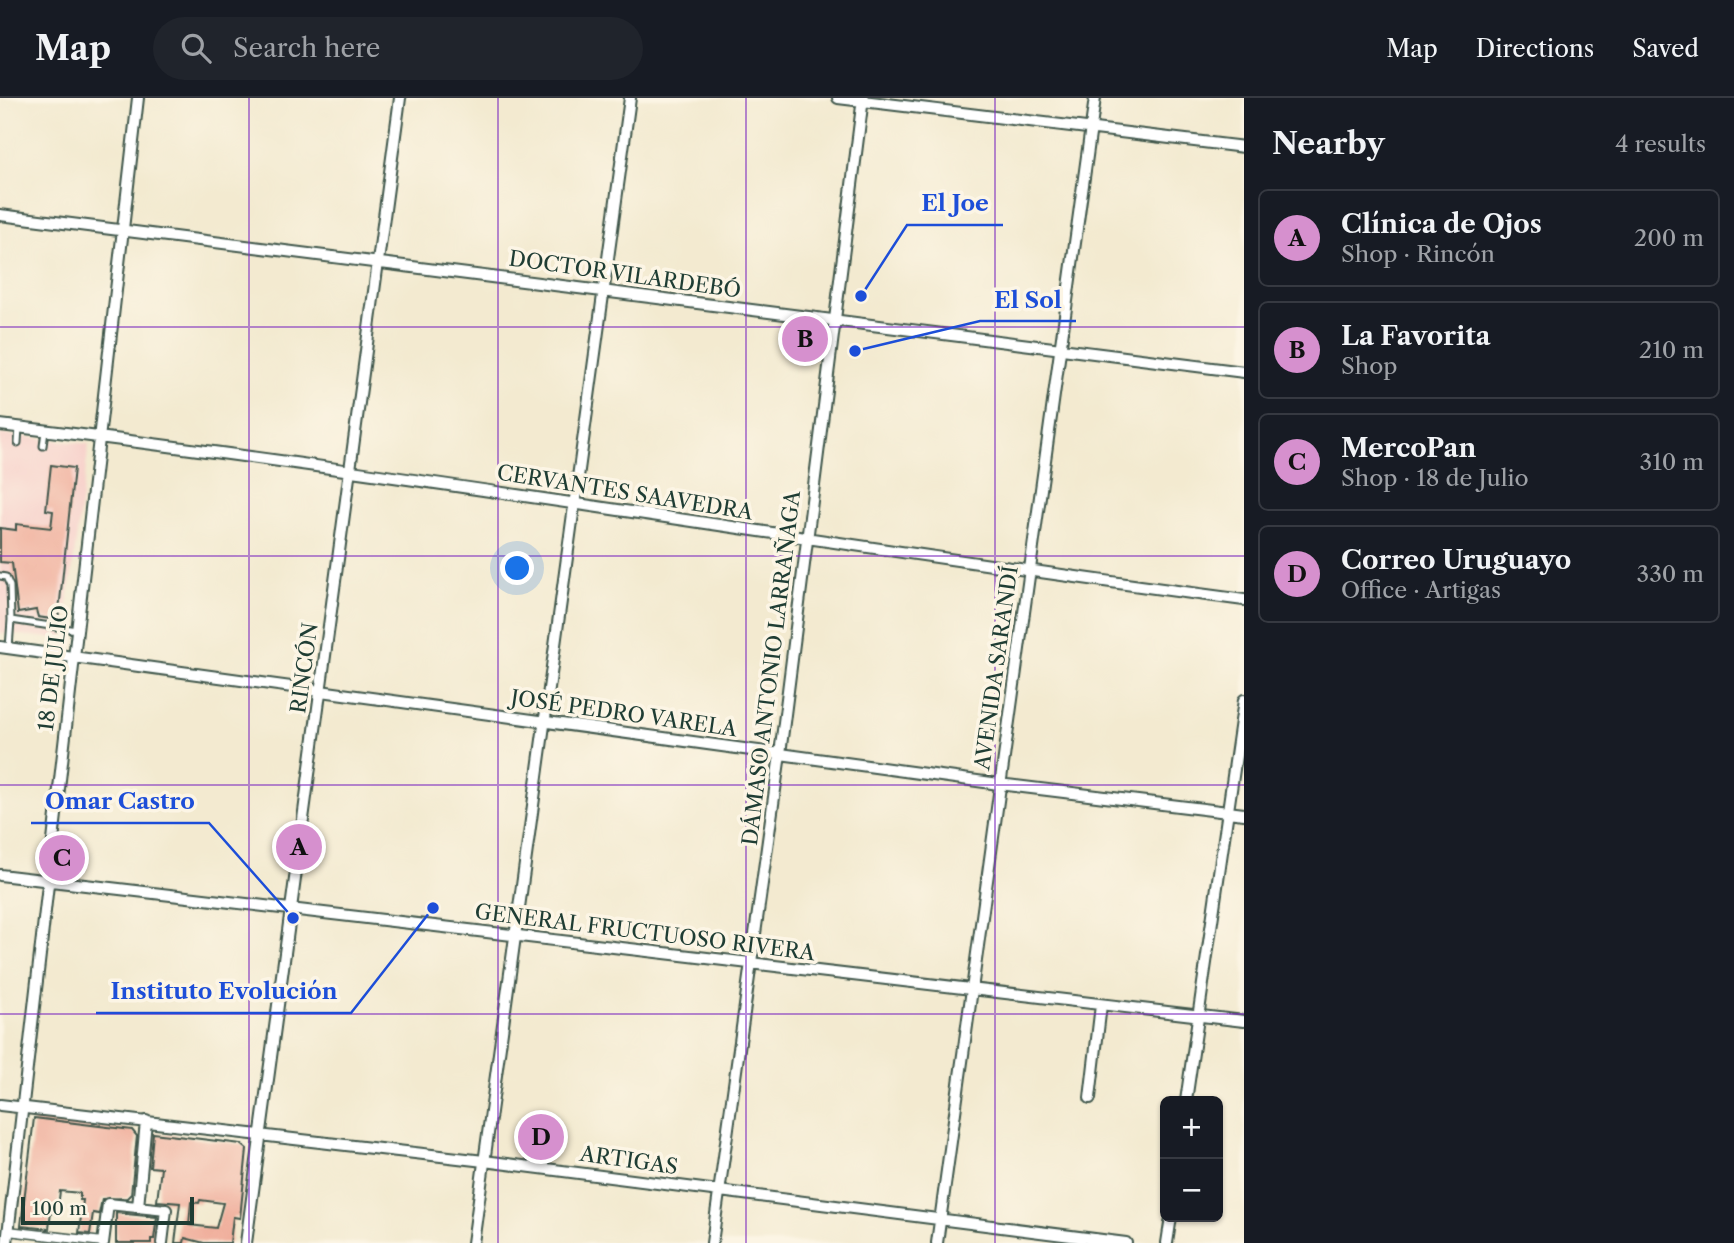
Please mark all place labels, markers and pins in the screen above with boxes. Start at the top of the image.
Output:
callout: El Joe [907,181,1003,225]
callout: El Sol [980,277,1076,321]
pin: B [782,313,828,365]
callout: Omar Castro [31,779,209,823]
pin: A [276,821,322,873]
pin: C [39,832,85,884]
callout: Instituto Evolución [96,969,351,1013]
pin: D [518,1111,564,1163]

